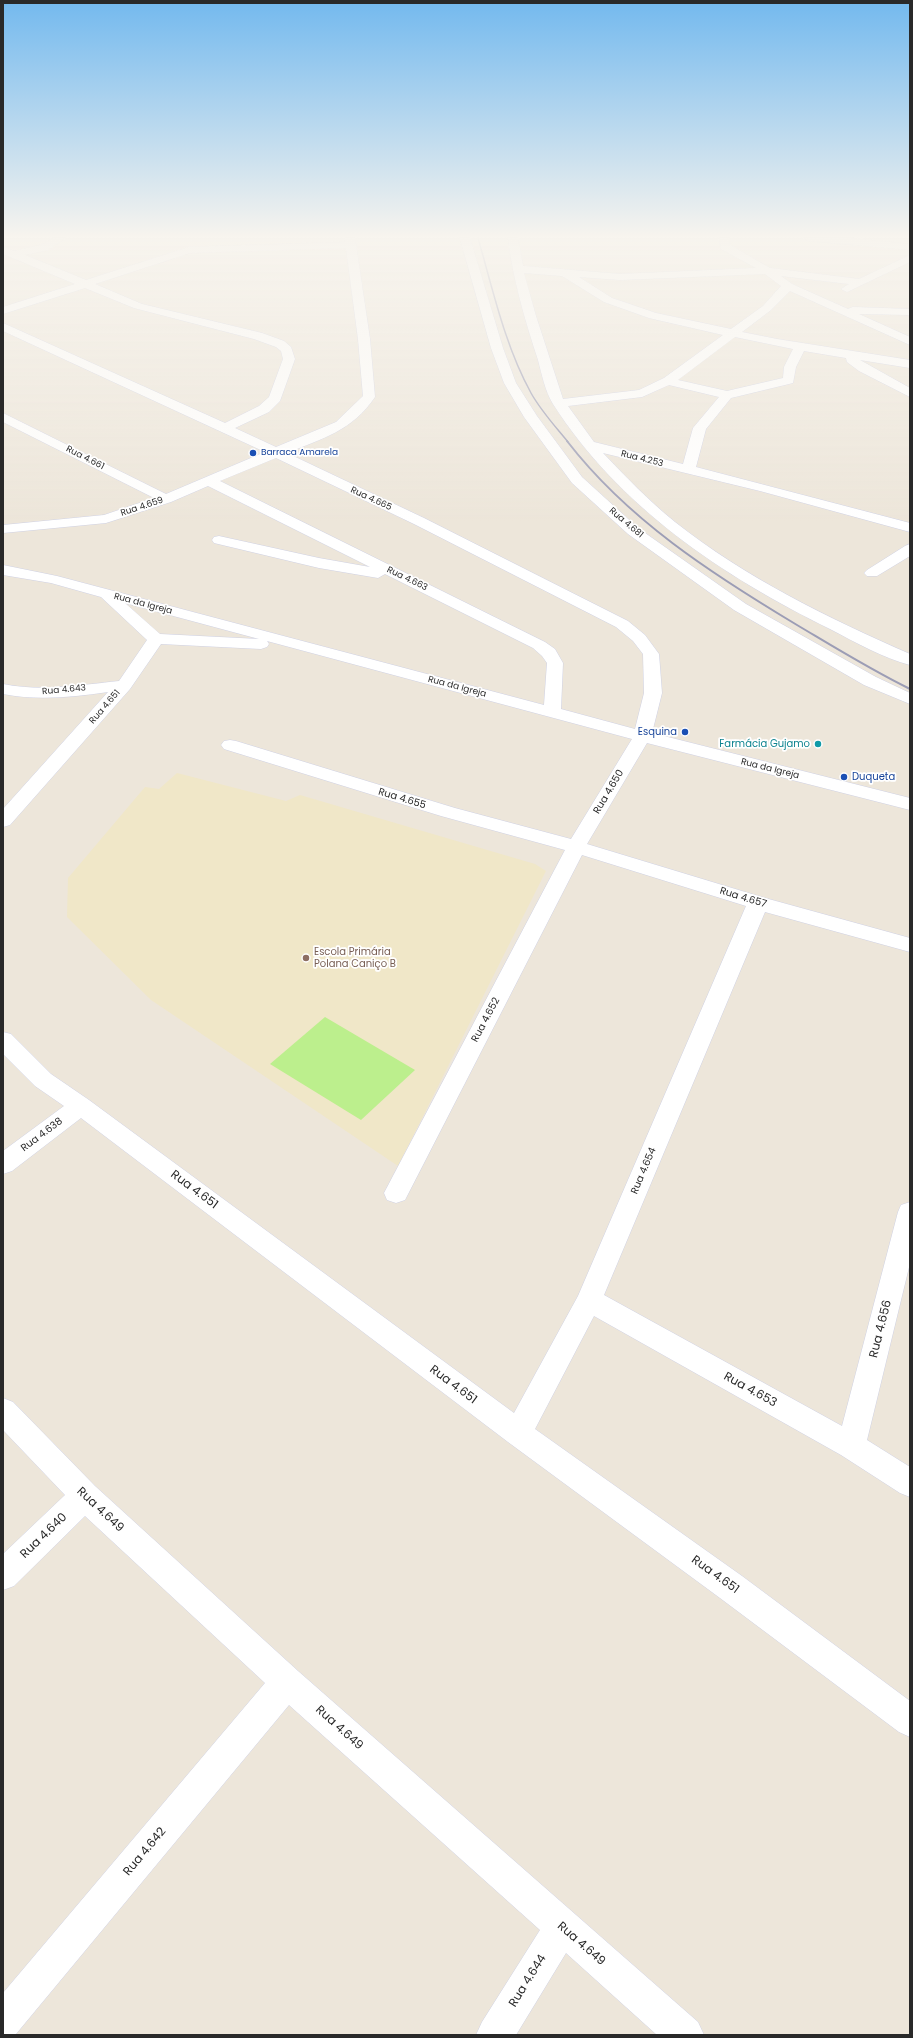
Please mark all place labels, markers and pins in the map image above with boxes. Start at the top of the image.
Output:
marker: Barraca Amarela [248,448,258,458]
place label: Barraca Amarela [261,448,338,458]
place label: Esquina [638,726,677,738]
marker: Esquina [680,727,690,737]
place label: Farmácia Gujamo [719,738,810,750]
marker: Farmácia Gujamo [813,739,823,749]
place label: Duqueta [852,771,895,783]
marker: Duqueta [839,772,849,782]
place label: Escola Primária Polana Caniço B [314,946,396,970]
marker: Escola Primária Polana Caniço B [301,953,311,963]

